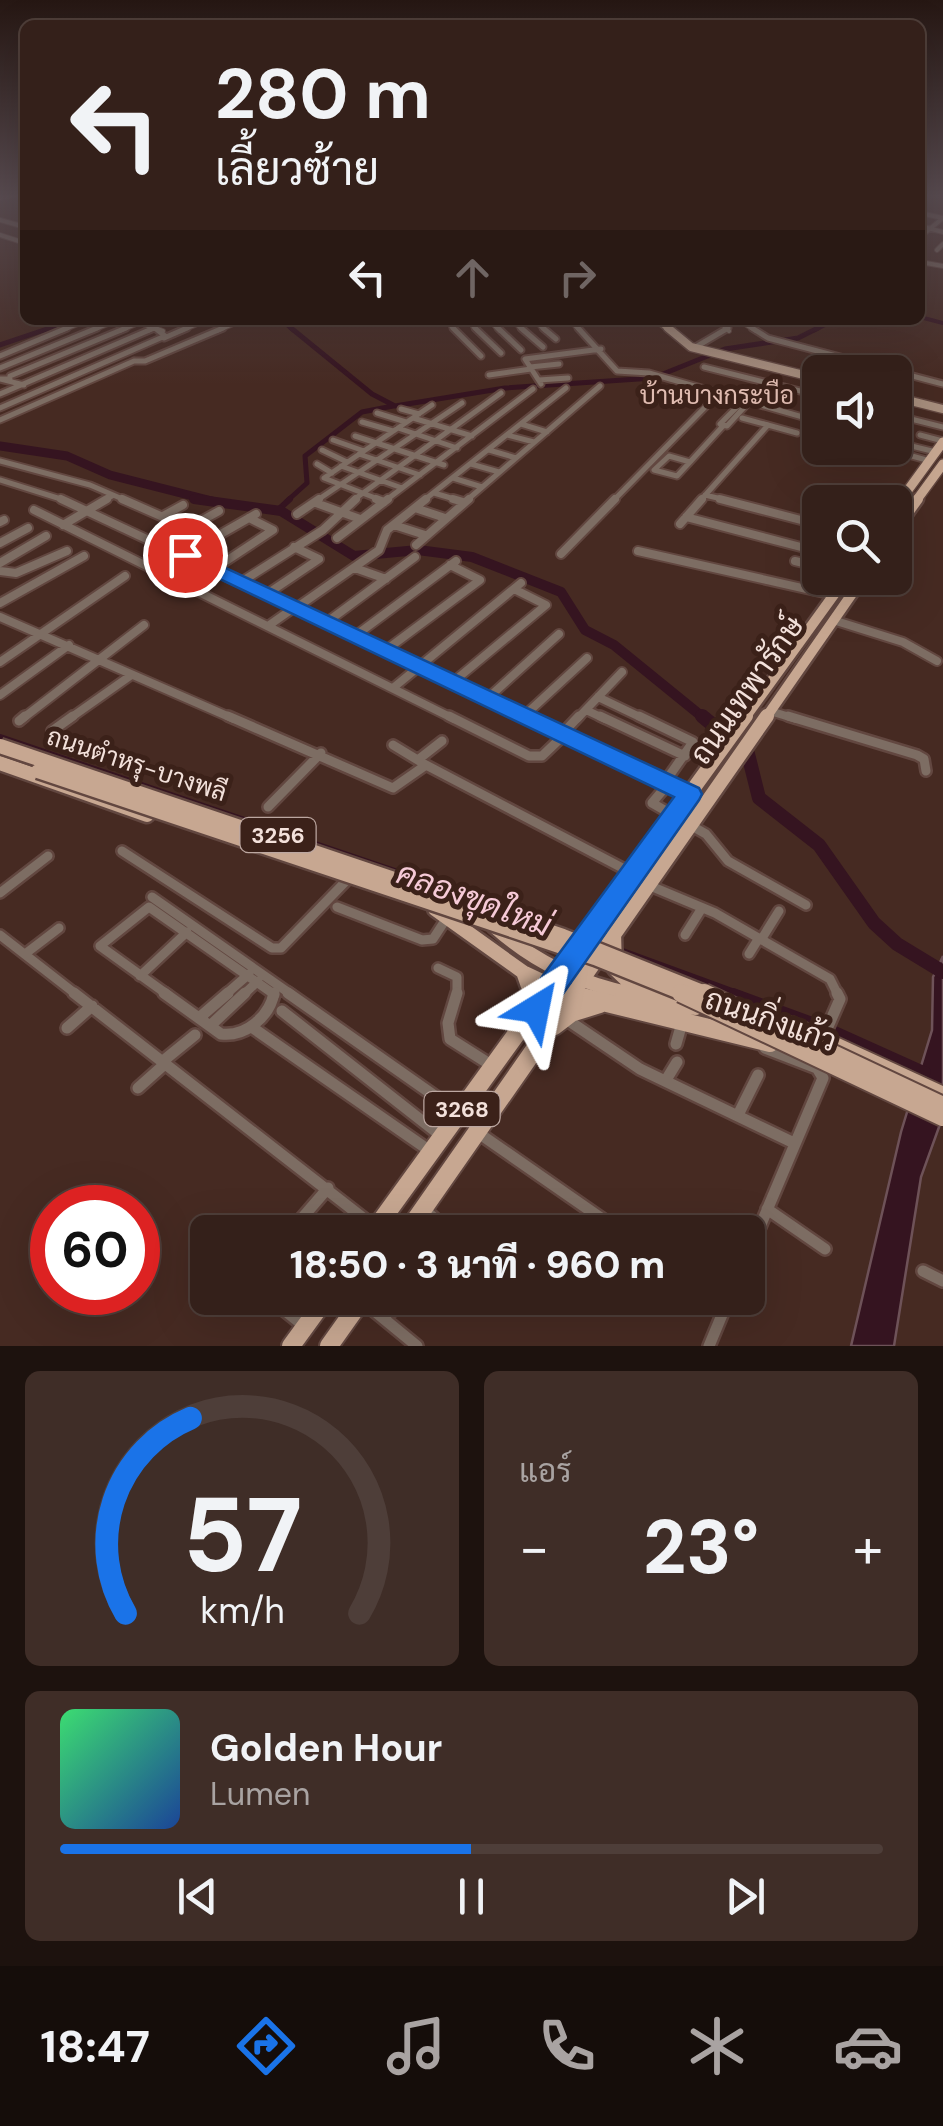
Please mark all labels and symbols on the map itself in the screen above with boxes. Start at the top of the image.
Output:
district label: บ้านบางกระบือ [640,379,794,412]
pin [143,513,228,598]
street label: ถนนเทพารักษ์ [681,607,813,772]
street label: ถนนตำหรุ-บางพลี [42,720,231,810]
road number: 3256 [240,818,316,852]
water label: คลองขุดใหม่ [391,852,559,948]
position arrow [484,957,588,1061]
street label: ถนนกิ่งแก้ว [700,974,844,1060]
road number: 3268 [424,1092,500,1126]
speed limit sign: 60 [30,1185,160,1315]

